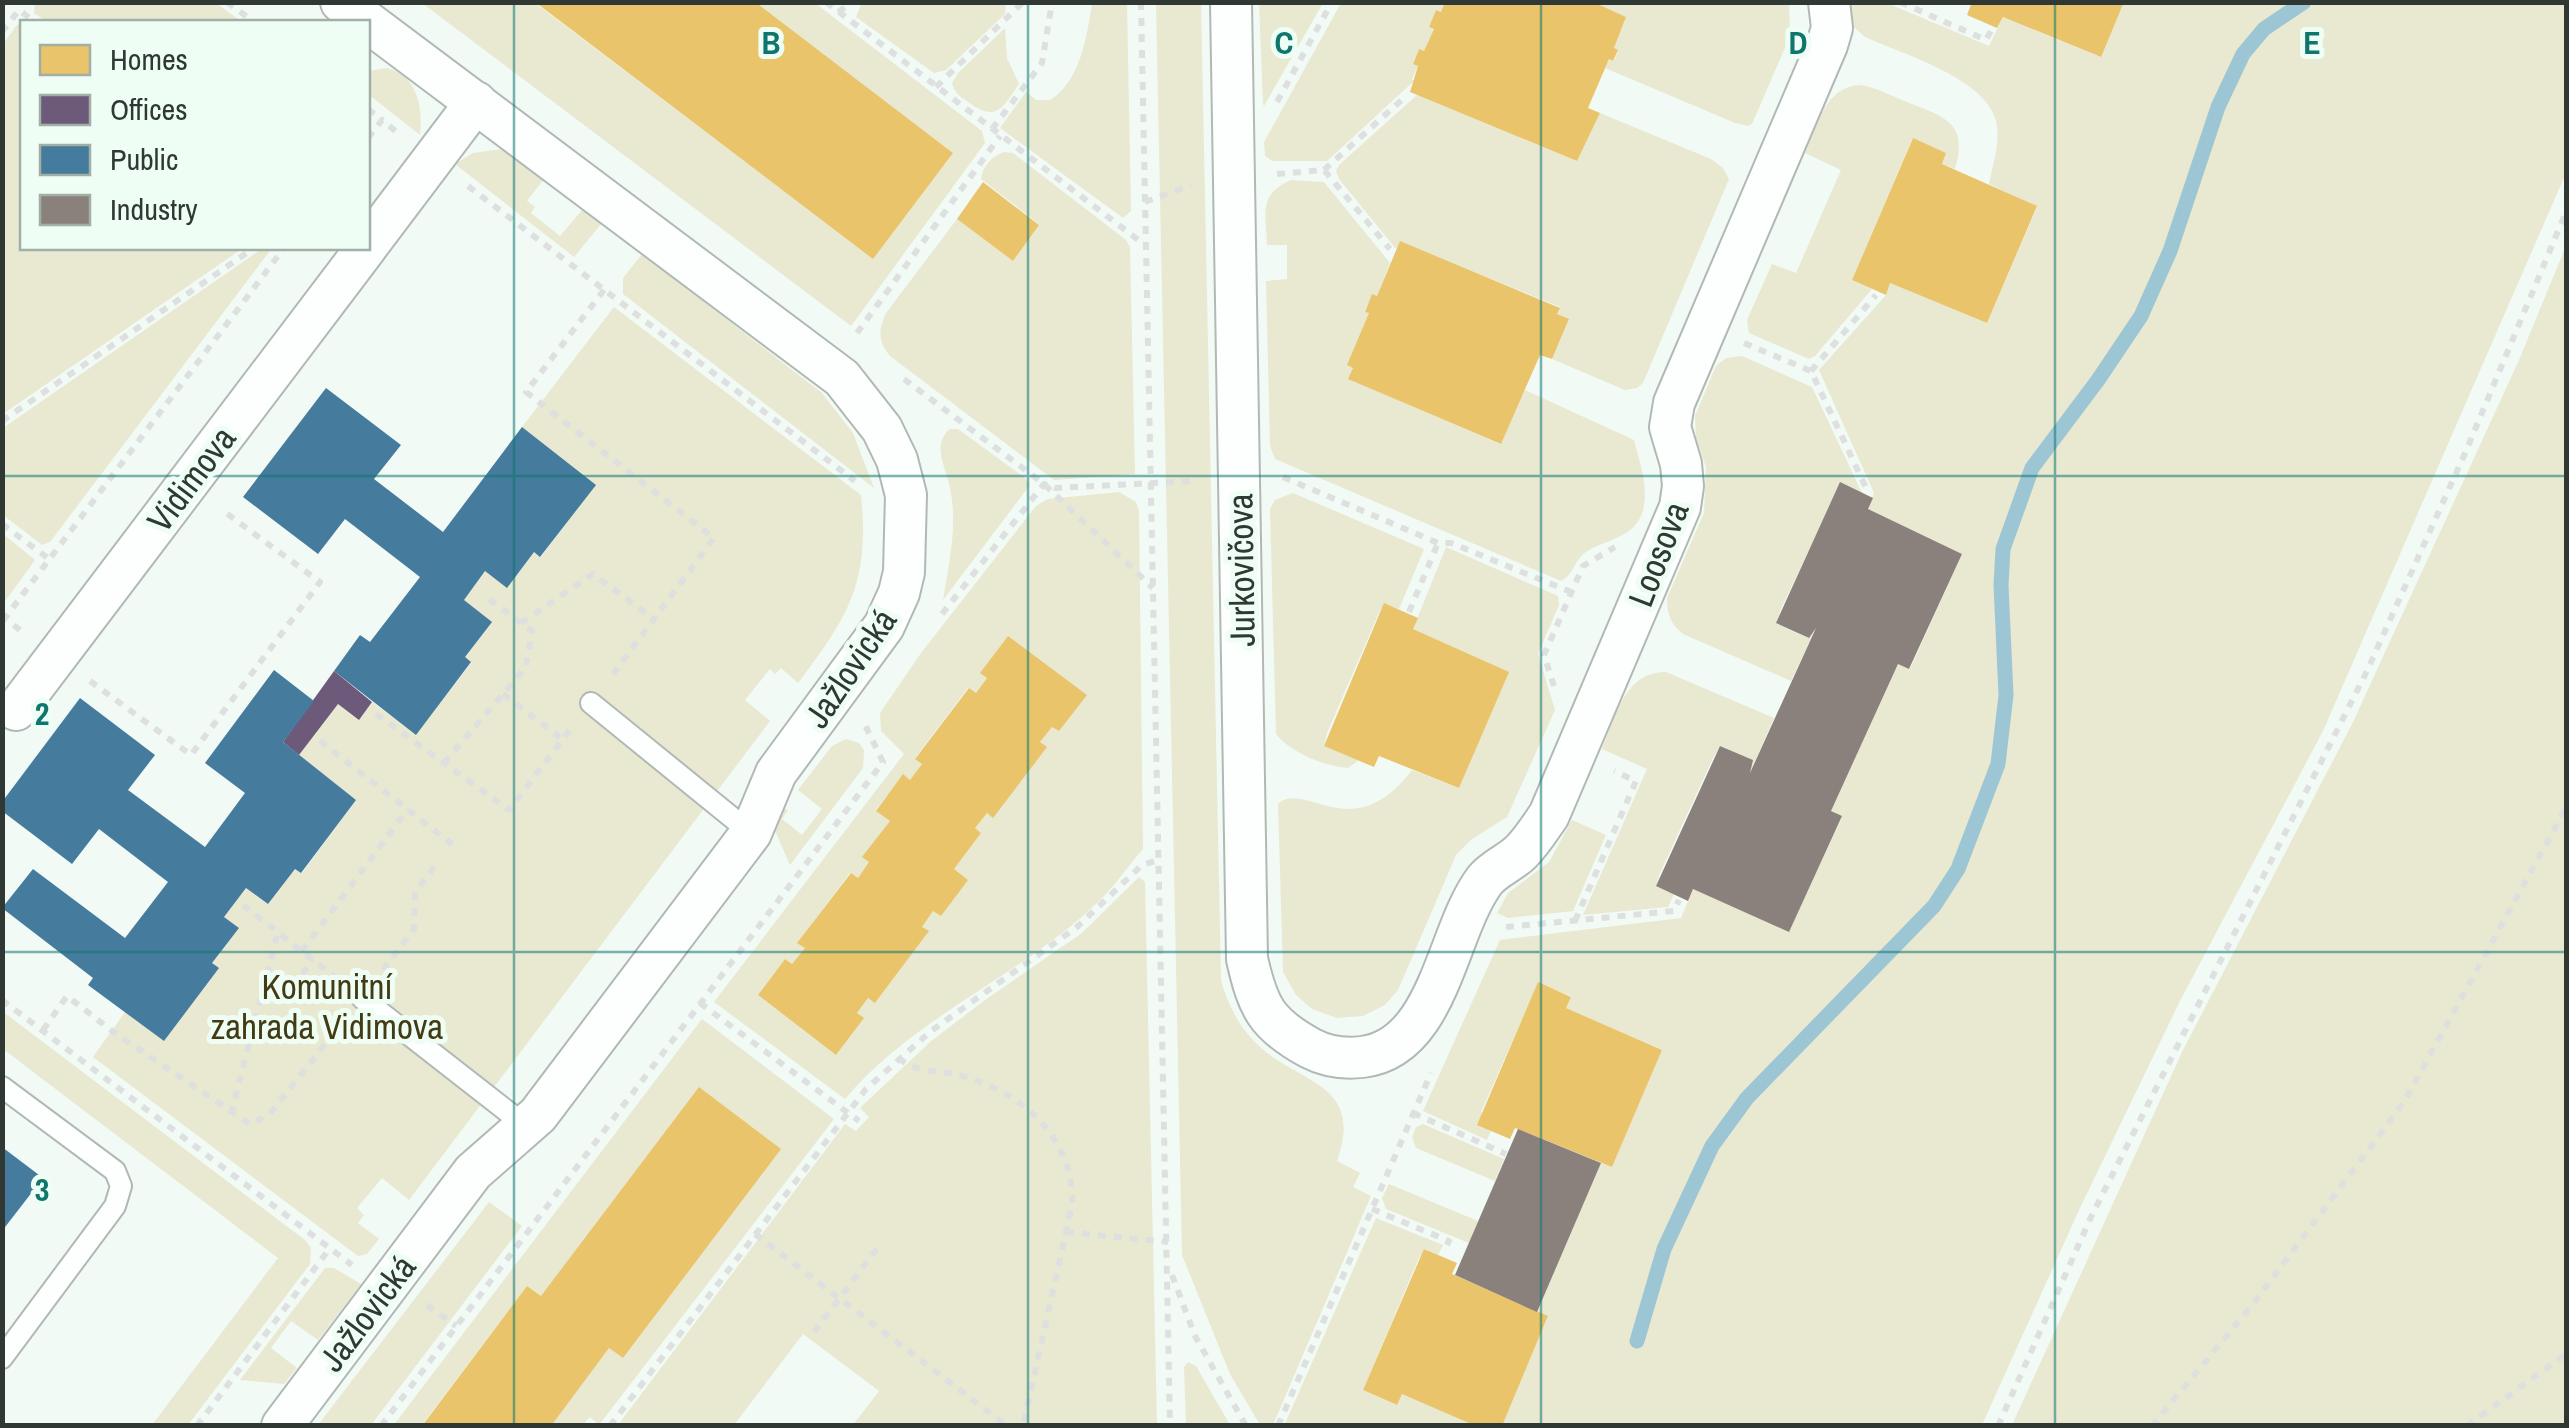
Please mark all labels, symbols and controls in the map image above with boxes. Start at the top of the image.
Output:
legend [20,20,370,250]
text: B [762,21,780,64]
text: C [1275,21,1293,64]
text: D [1789,21,1807,64]
text: E [2303,21,2321,64]
text: Homes [110,39,188,79]
text: Offices [110,89,188,129]
text: Public [110,139,178,179]
text: Industry [110,189,198,229]
street label: Vidimova [136,417,246,541]
street label: Jurkovičova [1216,493,1266,647]
street label: Loosova [1617,495,1699,613]
street label: Jažlovická [793,599,907,737]
text: 2 [35,692,49,735]
park label: Komunitní zahrada Vidimova [211,963,443,1050]
text: 3 [35,1168,49,1211]
street label: Jažlovická [308,1245,426,1381]

